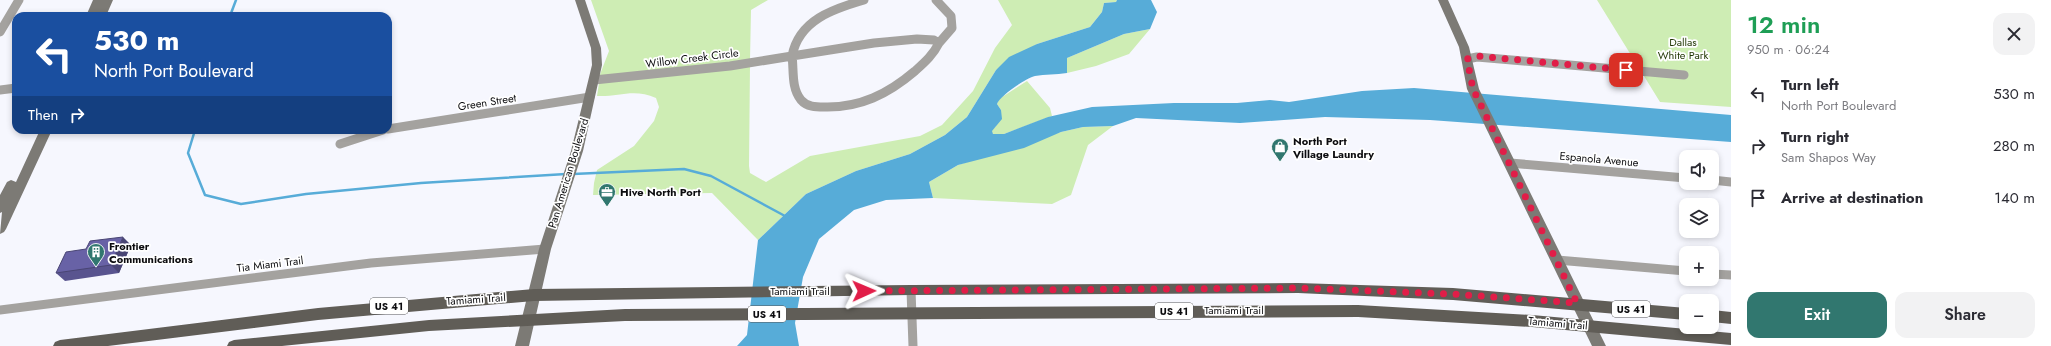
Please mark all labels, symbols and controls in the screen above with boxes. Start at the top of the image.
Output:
text: 12 min [1747,7,1820,42]
button: close [1993,13,2035,55]
text: 530 m [94,20,179,61]
icon: left [28,28,80,80]
park label: Dallas White Park [1658,34,1709,63]
text: 950 m · 06:24 [1747,40,1830,59]
street label: Willow Creek Circle [645,44,740,72]
pin [1609,53,1643,87]
text: North Port Boulevard [94,58,254,84]
icon: arrive [1615,59,1637,81]
text: Turn left [1781,74,1839,96]
icon: left [1747,83,1769,105]
text: 530 m [1993,83,2035,105]
street label: Green Street [457,89,518,115]
text: North Port Boulevard [1781,96,1896,115]
text: Then [28,104,58,126]
icon: right [66,104,88,126]
street label: Pan American Boulevard [544,116,592,230]
text: Turn right [1781,126,1849,148]
place label: North Port Village Laundry [1292,133,1374,162]
icon: right [1747,135,1769,157]
text: 280 m [1993,135,2035,157]
shop icon: North Port Village Laundry [1270,137,1290,162]
street label: Espanola Avenue [1559,148,1639,170]
text: Sam Shapos Way [1781,148,1876,167]
map controls [1679,150,1719,334]
button: sound [1679,150,1719,190]
office icon: Hive North Port [597,182,617,207]
place label: Hive North Port [620,184,701,200]
icon: arrive [1747,187,1769,209]
text: Arrive at destination [1781,187,1923,209]
text: 140 m [1994,187,2035,209]
button: layers [1679,198,1719,238]
place label: Frontier Communications [109,238,193,267]
building icon: Frontier Communications [86,242,106,267]
button: + [1679,246,1719,286]
street label: Tia Miami Trail [236,252,304,276]
position arrow [843,270,885,312]
street label: Tamiami Trail [770,283,830,299]
street label: Tamiami Trail [446,289,506,309]
button: Exit [1747,292,1887,338]
button: Share [1895,292,2035,338]
button: − [1679,294,1719,334]
road number: US 41 [370,298,408,314]
road number: US 41 [1612,301,1650,317]
street label: Tamiami Trail [1204,302,1264,318]
road number: US 41 [1155,303,1193,319]
road number: US 41 [748,306,786,322]
street label: Tamiami Trail [1528,312,1588,334]

